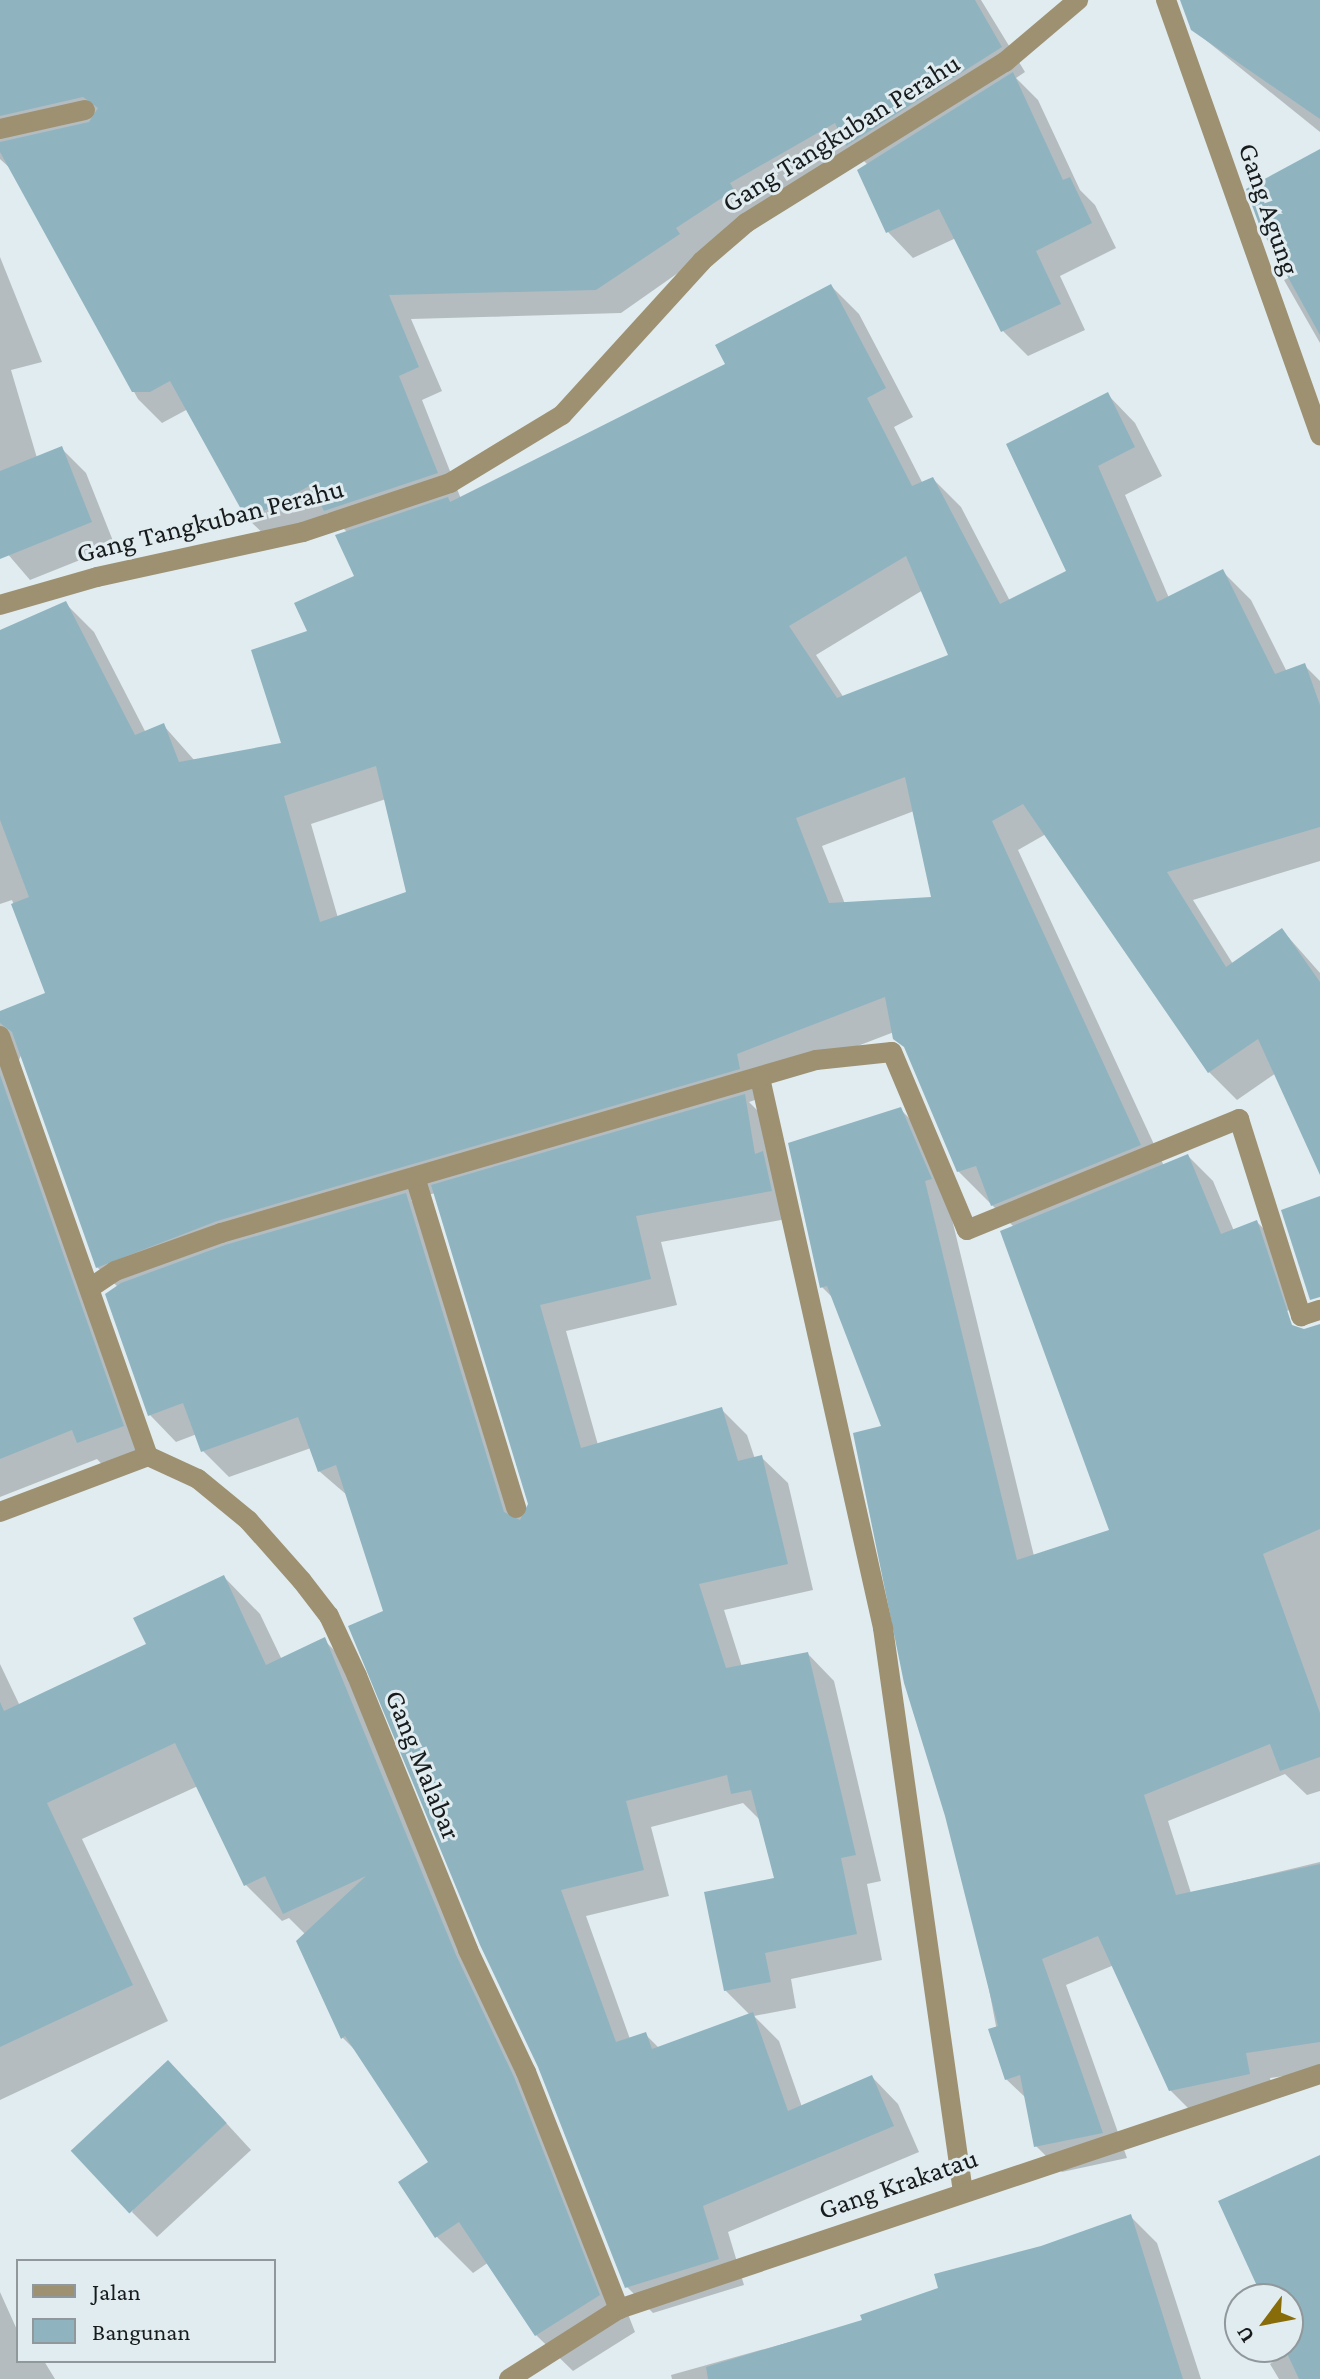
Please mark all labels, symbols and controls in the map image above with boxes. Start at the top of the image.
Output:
street label: Gang Tangkuban Perahu [716,46,966,220]
street label: Gang Agung [1231,139,1307,279]
street label: Gang Tangkuban Perahu [73,472,347,570]
street label: Gang Malabar [378,1685,468,1845]
street label: Gang Krakatau [814,2141,982,2227]
legend [16,2259,276,2363]
text: Jalan [92,2278,141,2305]
north arrow [1224,2283,1304,2363]
text: Bangunan [92,2318,190,2345]
text: U [1230,2322,1260,2348]

